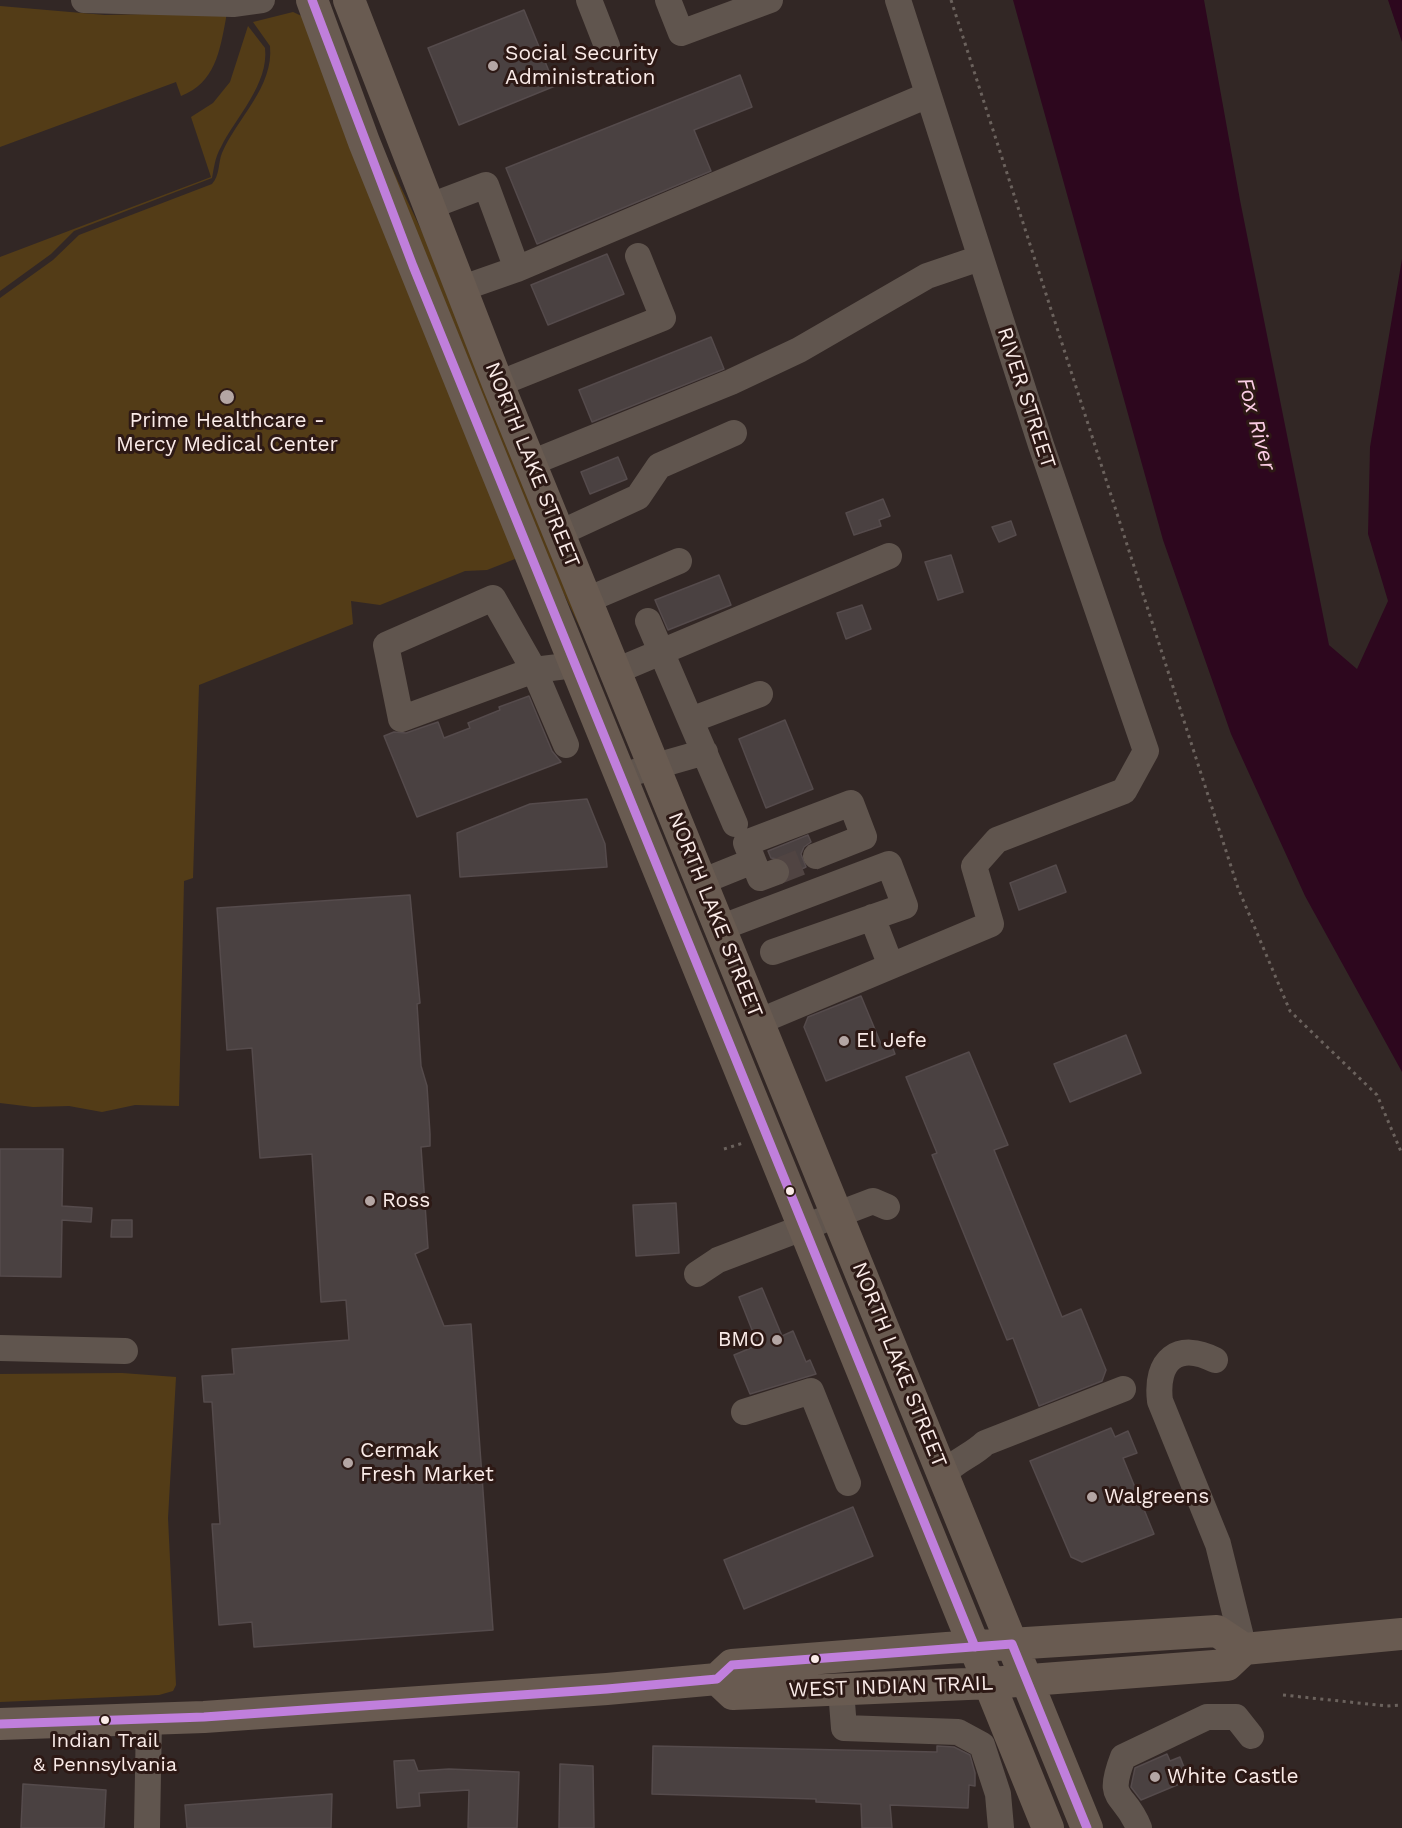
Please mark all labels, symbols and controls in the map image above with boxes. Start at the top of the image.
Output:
place label: Social Security Administration [505,41,658,91]
marker: Social Security Administration [486,59,500,73]
street label: RIVER STREET [991,324,1061,472]
street label: NORTH LAKE STREET [479,358,585,572]
water label: Fox River [1231,375,1281,473]
marker: Prime Healthcare - Mercy Medical Center [218,388,236,406]
place label: Prime Healthcare - Mercy Medical Center [116,408,338,458]
street label: NORTH LAKE STREET [662,808,768,1022]
place label: El Jefe [856,1028,927,1054]
marker: El Jefe [837,1034,851,1048]
unlabelled marker [784,1185,796,1197]
place label: Ross [382,1188,430,1214]
marker: Ross [363,1194,377,1208]
street label: NORTH LAKE STREET [846,1258,952,1472]
place label: BMO [718,1327,765,1353]
marker: BMO [770,1333,784,1347]
place label: Cermak Fresh Market [360,1438,494,1488]
marker: Cermak Fresh Market [341,1456,355,1470]
place label: Walgreens [1104,1484,1209,1510]
marker: Walgreens [1085,1490,1099,1504]
unlabelled marker [809,1653,821,1665]
street label: WEST INDIAN TRAIL [788,1671,994,1703]
marker: Indian Trail & Pennsylvania [99,1714,111,1726]
place label: Indian Trail & Pennsylvania [33,1729,177,1776]
place label: White Castle [1167,1764,1299,1790]
marker: White Castle [1148,1770,1162,1784]

